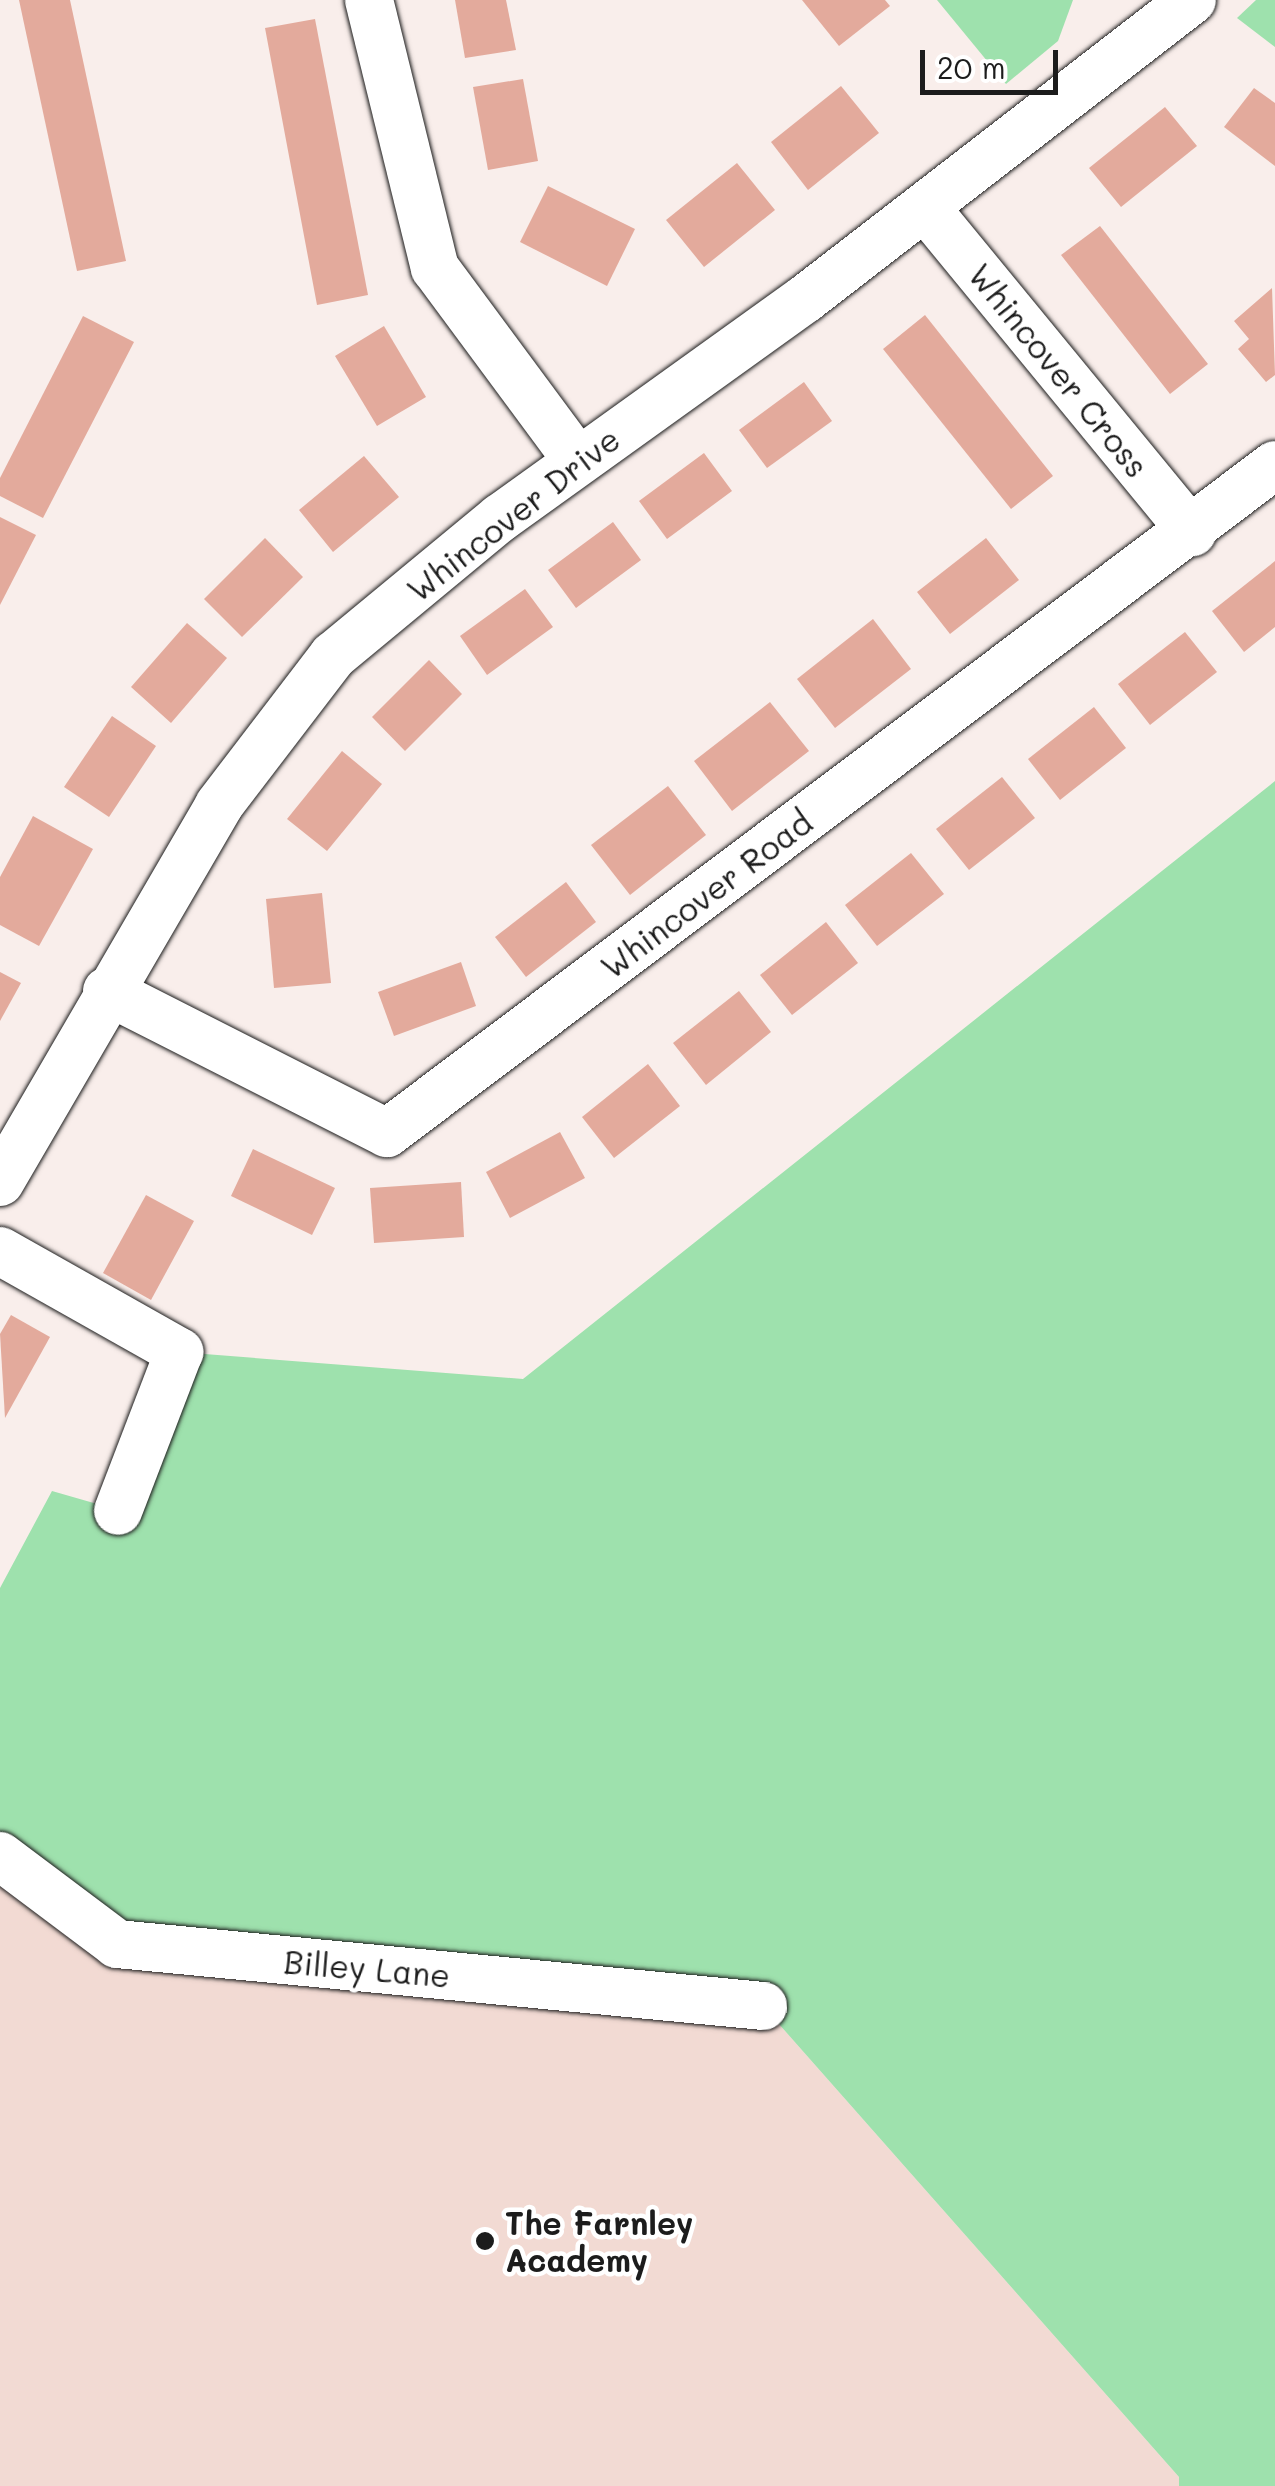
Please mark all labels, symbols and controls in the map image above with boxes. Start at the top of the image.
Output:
scale bar [925,30,1062,92]
text: 20 m [937,47,1006,87]
street label: Whincover Cross [961,256,1157,484]
street label: Whincover Drive [399,419,627,609]
street label: Whincover Road [593,802,819,986]
street label: Billey Lane [282,1942,452,1994]
place label: The Farnley Academy [505,2204,693,2279]
marker: The Farnley Academy [474,2230,496,2252]

